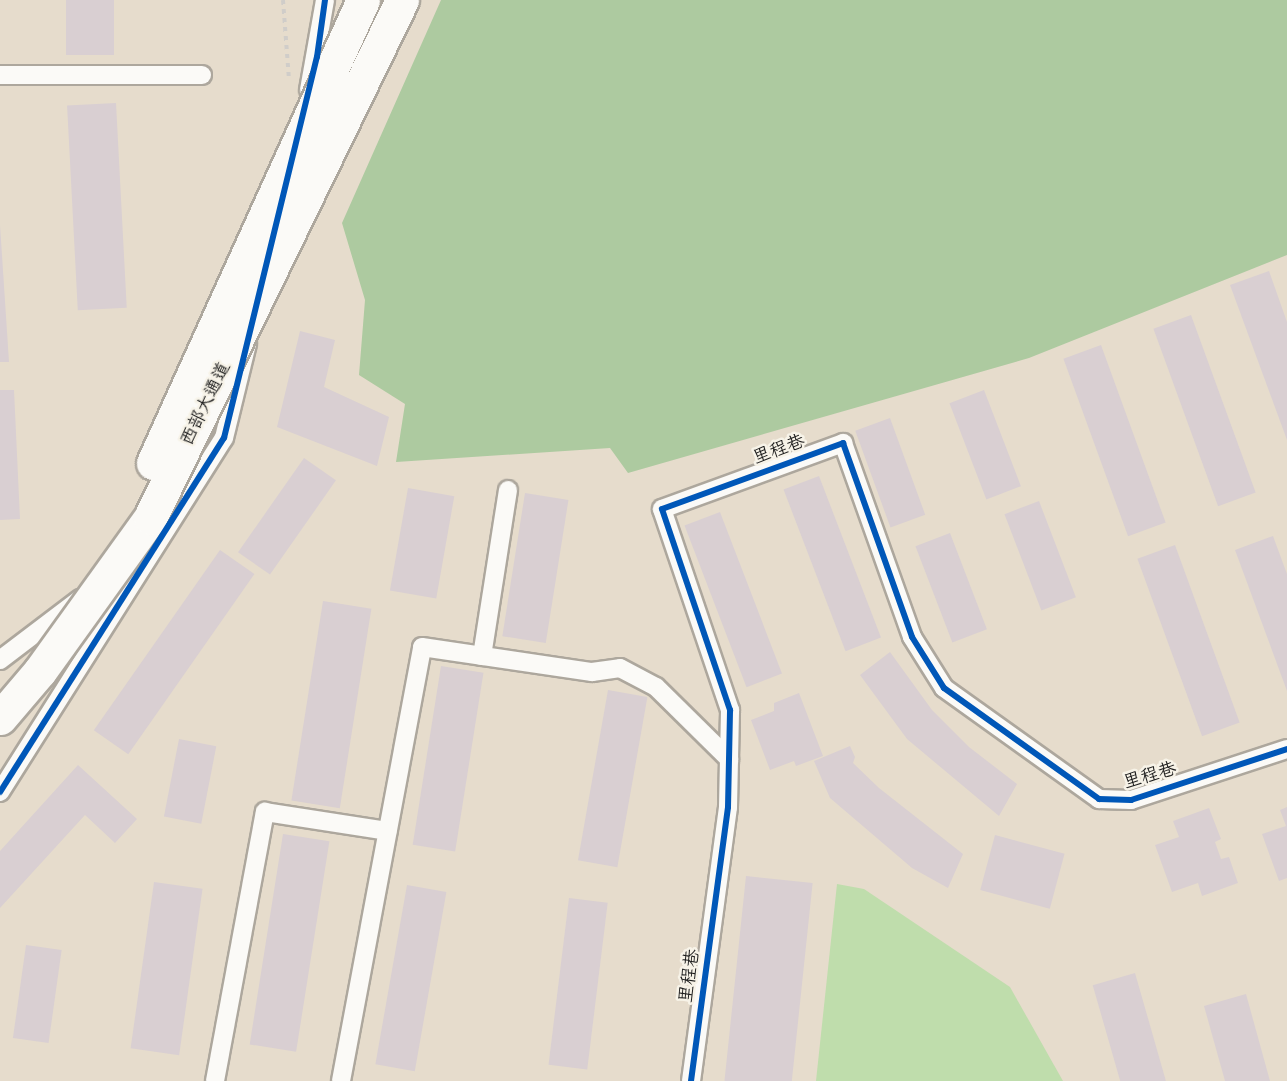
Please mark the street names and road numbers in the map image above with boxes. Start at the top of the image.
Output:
street label: 西部大通道 [177,359,235,449]
street label: 里程巷 [750,431,808,469]
street label: 里程巷 [1121,758,1179,794]
street label: 里程巷 [676,948,704,1004]

